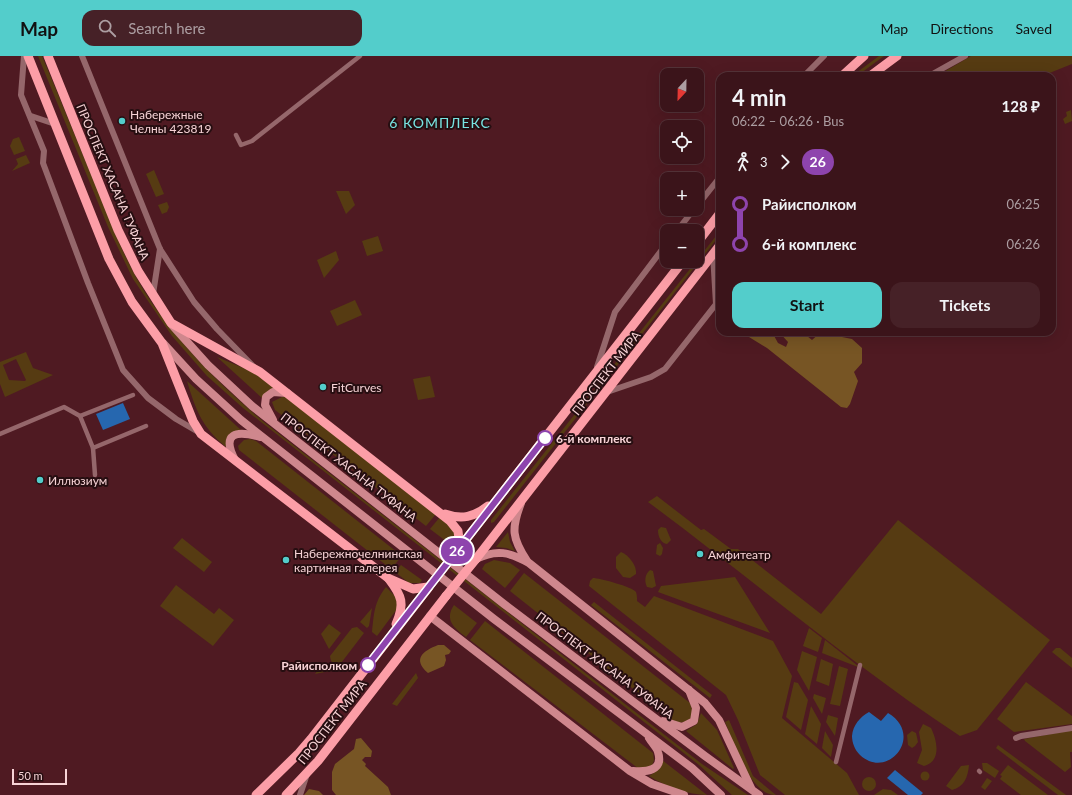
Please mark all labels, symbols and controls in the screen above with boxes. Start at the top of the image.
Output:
search box [82,10,362,46]
text: Map [20,17,58,40]
icon: search [96,17,118,39]
text: Search here [128,19,206,37]
text: Map [881,20,908,37]
text: Directions [930,20,993,37]
text: Saved [1015,20,1052,37]
north arrow [660,68,704,112]
map controls [660,68,704,268]
text: 4 min [732,84,787,111]
text: 128 ₽ [1002,97,1040,115]
street label: ПРОСПЕКТ ХАСАНА ТУФАНА [73,102,153,263]
place label: Набережные Челны 423819 [130,107,211,136]
text: 06:22 – 06:26 · Bus [732,113,844,129]
district label: 6 КОМПЛЕКС [389,114,491,131]
marker: Набережные Челны 423819 [117,116,127,126]
button: locate [660,120,704,164]
icon: walk [732,151,754,173]
icon: forward [774,151,796,173]
text: 26 [810,153,826,170]
text: 3 [760,154,768,170]
button: + [660,172,704,216]
text: Райисполком [762,195,857,213]
text: 06:25 [1007,196,1040,212]
button: − [660,224,704,268]
text: 6-й комплекс [762,235,857,253]
text: 06:26 [1007,236,1040,252]
button: Start [732,282,882,328]
button: Tickets [890,282,1040,328]
street label: ПРОСПЕКТ МИРА [568,327,644,418]
place label: FitCurves [331,380,381,395]
marker: FitCurves [318,382,328,392]
street label: ПРОСПЕКТ ХАСАНА ТУФАНА [278,409,421,525]
marker: 6-й комплекс [537,430,553,446]
place label: 6-й комплекс [556,431,632,446]
place label: Иллюзиум [48,473,107,488]
marker: Иллюзиум [35,475,45,485]
line badge: 26 [439,538,475,564]
text: 26 [449,542,465,559]
place label: Набережночелнинская картинная галерея [294,546,422,575]
place label: Амфитеатр [708,547,771,562]
marker: Амфитеатр [695,549,705,559]
marker: Набережночелнинская картинная галерея [281,555,291,565]
street label: ПРОСПЕКТ ХАСАНА ТУФАНА [533,608,677,722]
marker: Райисполком [360,657,376,673]
place label: Райисполком [281,658,357,673]
street label: ПРОСПЕКТ МИРА [294,676,370,767]
scale bar [12,767,67,786]
text: 50 m [18,769,43,782]

